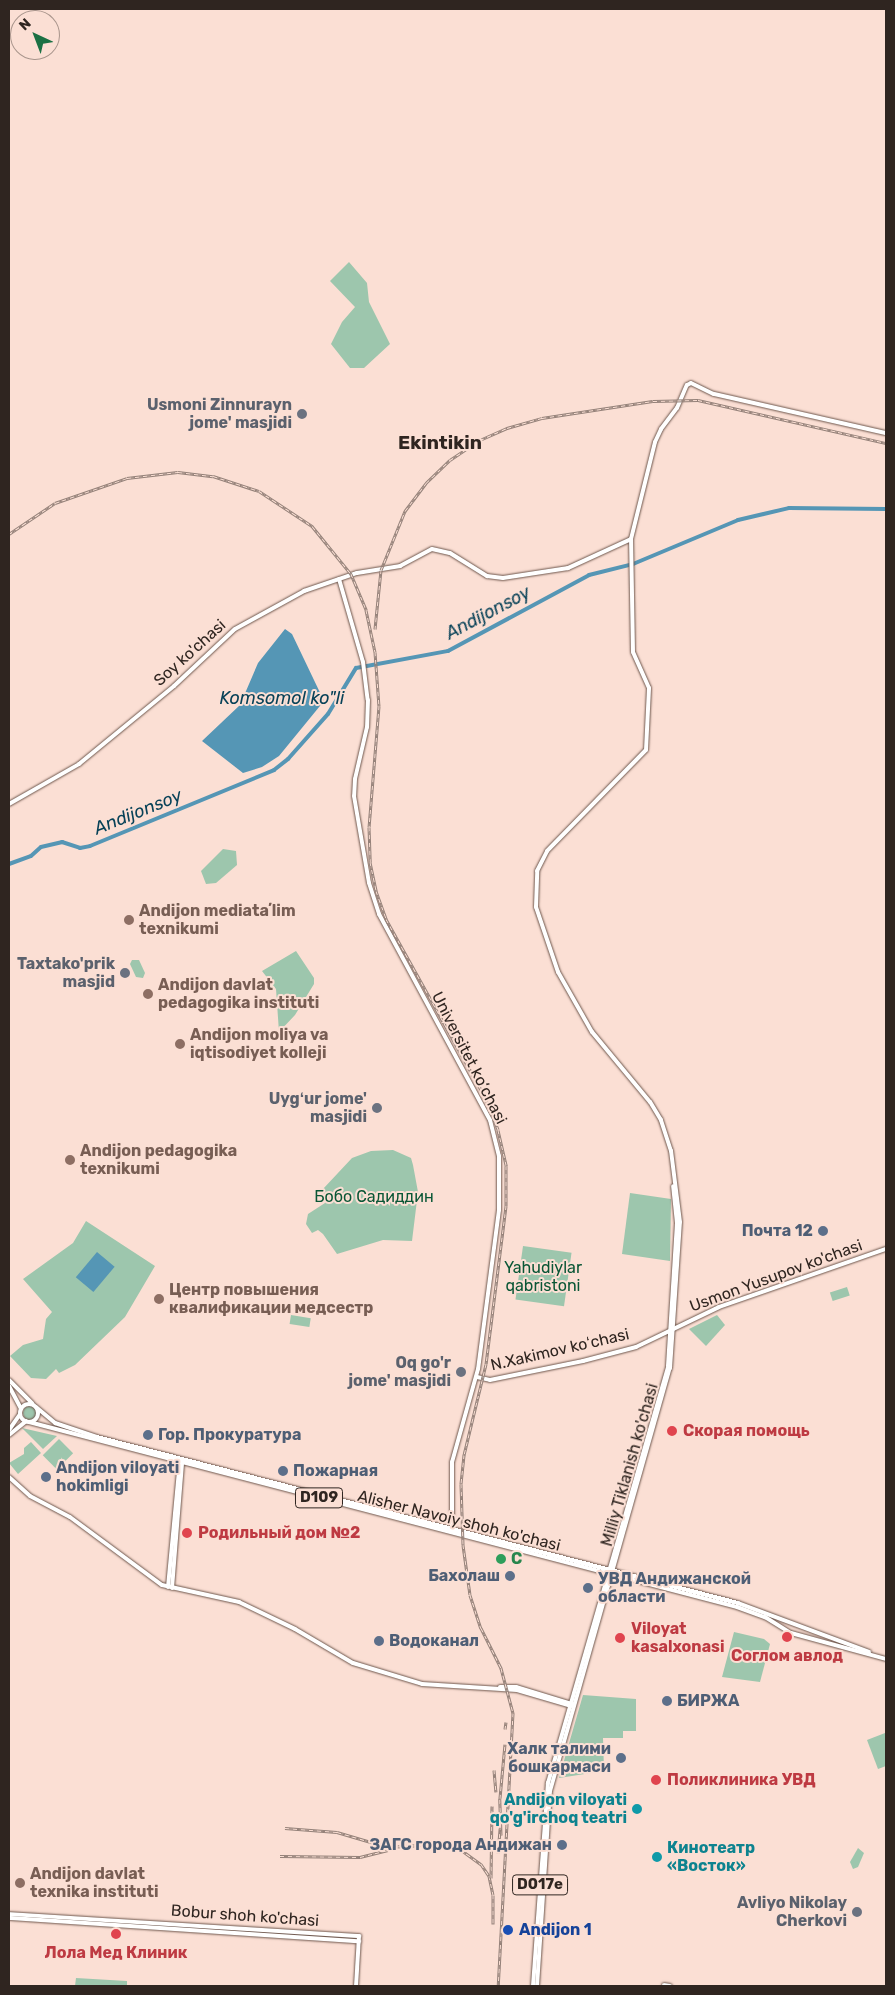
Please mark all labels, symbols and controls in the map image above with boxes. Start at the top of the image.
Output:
north arrow [10,10,60,60]
text: N [16,15,35,34]
place label: Usmoni Zinnurayn jome' masjidi [147,395,292,433]
marker: Usmoni Zinnurayn jome' masjidi [296,408,308,420]
district label: Ekintikin [398,432,482,454]
water label: Andijonsoy [442,582,534,644]
street label: Soy ko'chasi [150,616,230,690]
water label: Komsomol ko"li [220,687,344,709]
water label: Andijonsoy [91,785,185,839]
place label: Andijon mediataʼlim texnikumi [139,901,296,939]
marker: Andijon mediataʼlim texnikumi [123,914,135,926]
place label: Taxtako'prik masjid [17,954,115,992]
marker: Taxtako'prik masjid [119,967,131,979]
place label: Andijon davlat pedagogika instituti [158,975,319,1013]
marker: Andijon davlat pedagogika instituti [142,988,154,1000]
street label: Universitet kо‘chasi [427,989,511,1127]
place label: Andijon moliya va iqtisodiyet kolleji [190,1025,329,1063]
marker: Andijon moliya va iqtisodiyet kolleji [174,1038,186,1050]
place label: Uygʻur jome' masjidi [268,1089,367,1127]
marker: Uygʻur jome' masjidi [371,1102,383,1114]
place label: Andijon pedagogika texnikumi [80,1141,237,1179]
marker: Andijon pedagogika texnikumi [64,1154,76,1166]
park label: Бобо Садиддин [314,1187,434,1207]
place label: Почта 12 [742,1221,813,1241]
marker: Почта 12 [817,1225,829,1237]
street label: Usmon Yusupov ko'chasi [687,1236,865,1316]
park label: Yahudiylar qabristoni [504,1258,582,1296]
place label: Центр повышения квалификации медсестр [169,1280,373,1318]
marker: Центр повышения квалификации медсестр [153,1293,165,1305]
street label: N.Xakimov koʻchasi [489,1325,631,1375]
place label: Oq go'r jome' masjidi [348,1353,451,1391]
marker: Oq go'r jome' masjidi [455,1366,467,1378]
street label: Milliy Tiklanish ko'chasi [597,1381,663,1549]
place label: Скорая помощь [683,1421,810,1441]
marker: Скорая помощь [665,1424,679,1438]
place label: Гор. Прокуратура [158,1425,301,1445]
marker: Гор. Прокуратура [142,1429,154,1441]
place label: Andijon vilоyati hоkimligi [56,1458,180,1496]
place label: Пожарная [293,1461,378,1481]
marker: Пожарная [277,1465,289,1477]
marker: Andijon vilоyati hоkimligi [40,1471,52,1483]
road number: D109 [294,1486,344,1510]
street label: Alisher Navoiy shoh ko'chasi [355,1486,563,1556]
place label: Родильный дом №2 [198,1523,360,1543]
marker: Родильный дом №2 [180,1526,194,1540]
place label: С [511,1549,522,1569]
marker: С [495,1553,507,1565]
place label: Бахолаш [428,1566,500,1586]
place label: УВД Андижанской области [598,1569,751,1607]
marker: Бахолаш [504,1570,516,1582]
marker: УВД Андижанской области [582,1582,594,1594]
place label: Viloyat kasalxonasi [631,1619,725,1657]
marker: Соглом авлод [780,1630,794,1644]
place label: Водоканал [389,1631,479,1651]
marker: Viloyat kasalxonasi [613,1631,627,1645]
marker: Водоканал [373,1635,385,1647]
place label: Соглом авлод [731,1646,843,1666]
place label: БИРЖА [677,1691,739,1711]
marker: БИРЖА [661,1695,673,1707]
place label: Халк талими бошкармаси [507,1739,611,1777]
marker: Халк талими бошкармаси [615,1752,627,1764]
place label: Поликлиника УВД [667,1770,816,1790]
marker: Поликлиника УВД [649,1773,663,1787]
place label: Andijon viloyati qo'g'irchoq teatri [489,1790,627,1828]
marker: Andijon viloyati qo'g'irchoq teatri [631,1803,643,1815]
place label: ЗАГС города Андижан [369,1835,552,1855]
place label: Кинотеатр «Восток» [667,1838,755,1876]
marker: ЗАГС города Андижан [556,1839,568,1851]
marker: Кинотеатр «Восток» [651,1851,663,1863]
place label: Andijon davlat texnika instituti [30,1864,159,1902]
road number: D017e [511,1872,569,1898]
marker: Andijon davlat texnika instituti [14,1877,26,1889]
place label: Avliyo Nikolay Cherkovi [737,1893,847,1931]
street label: Bobur shoh ko'chasi [170,1901,320,1931]
marker: Avliyo Nikolay Cherkovi [851,1906,863,1918]
place label: Andijon 1 [519,1920,592,1940]
marker: Andijon 1 [501,1923,515,1937]
marker: Лола Мед Клиник [109,1927,123,1941]
place label: Лола Мед Клиник [45,1943,187,1963]

